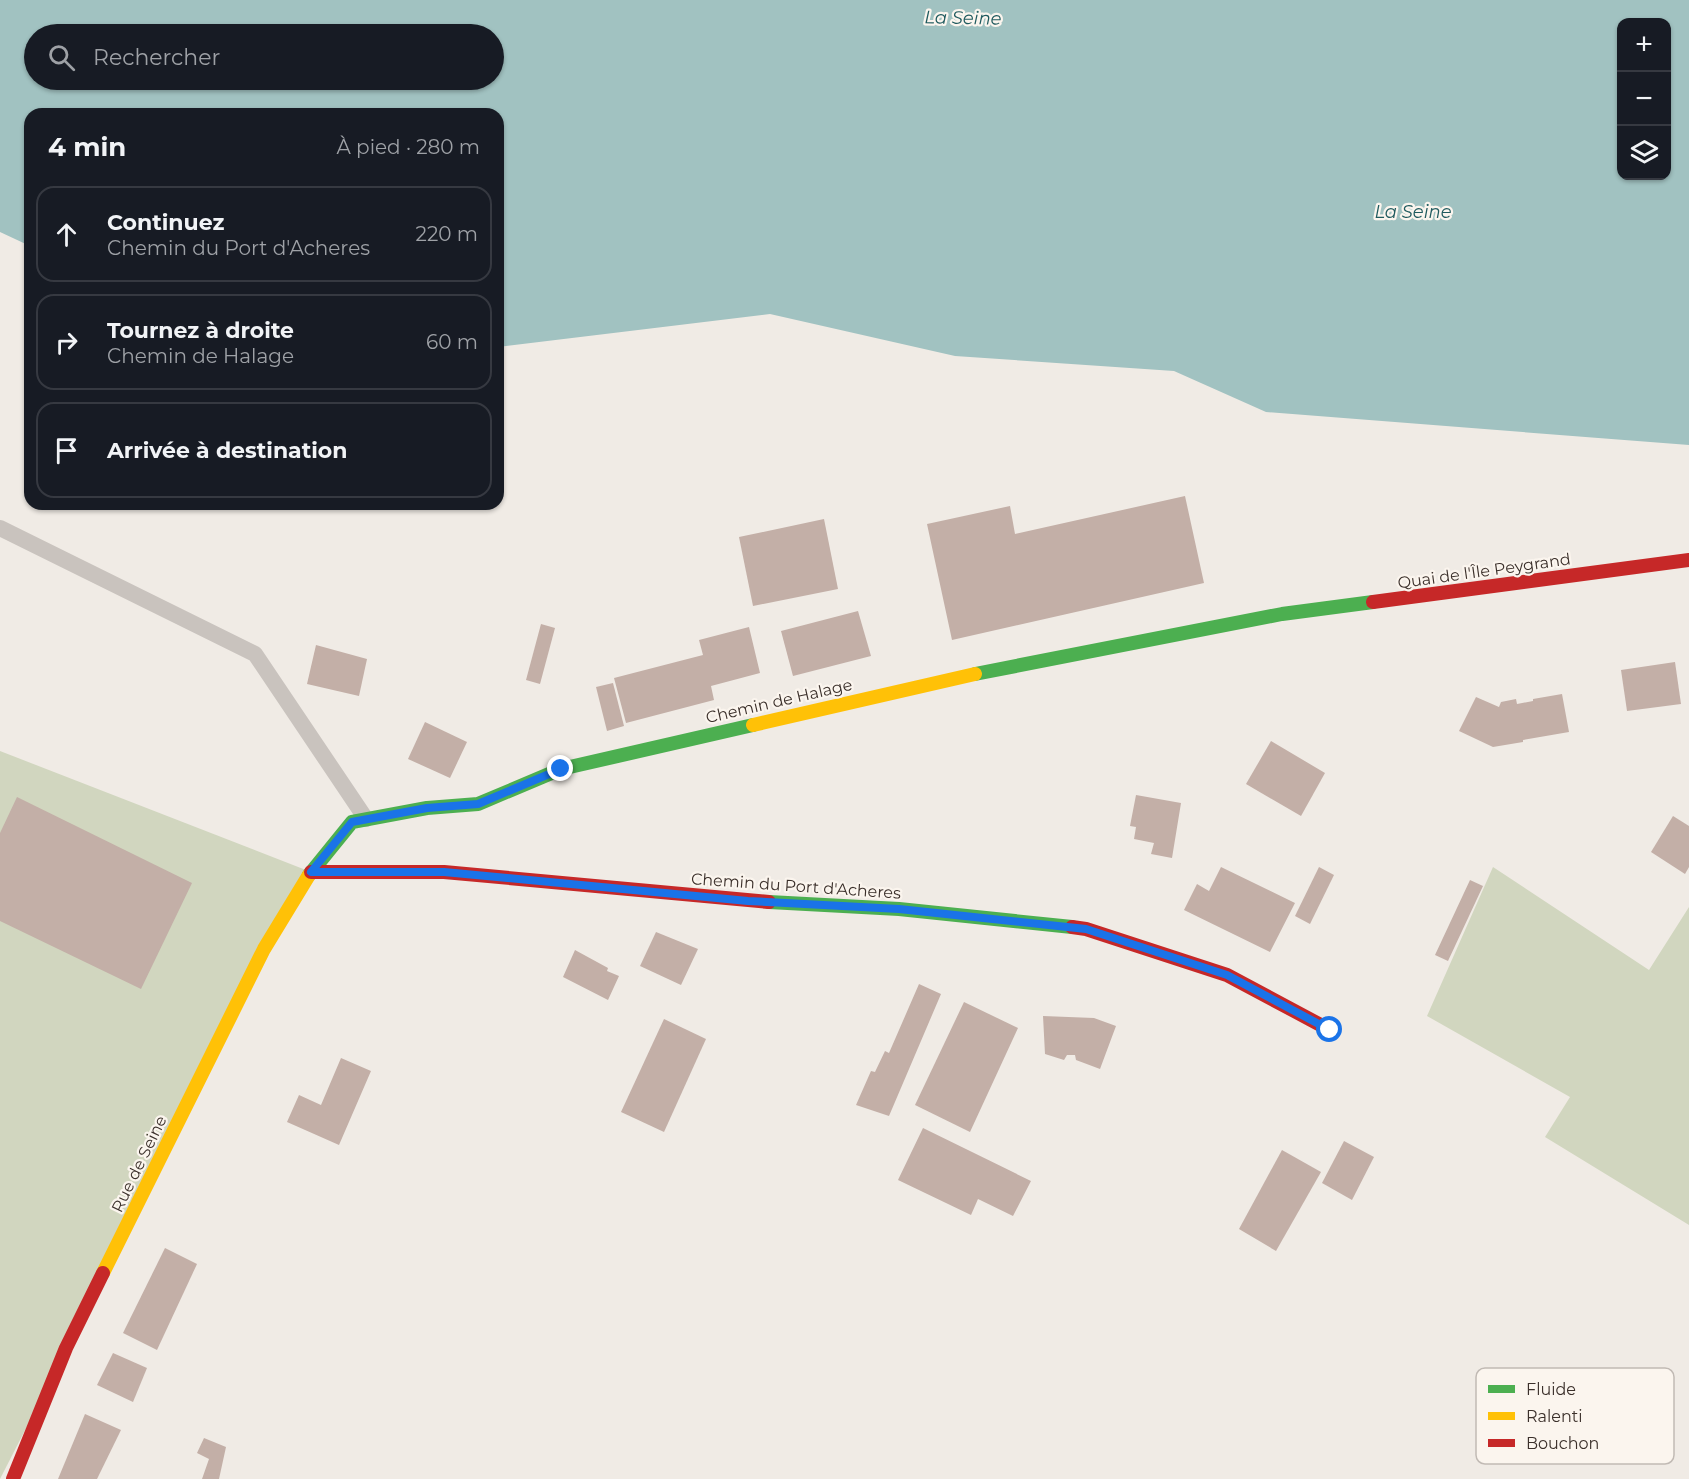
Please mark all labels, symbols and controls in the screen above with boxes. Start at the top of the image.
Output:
water label: La Seine [924,6,1002,30]
map controls [1617,18,1671,180]
button: + [1617,18,1671,72]
search box [24,24,504,90]
icon: search [45,41,78,74]
text: Rechercher [93,44,220,71]
button: − [1617,72,1671,126]
button: layers [1617,126,1671,180]
text: 4 min [48,131,126,163]
text: À pied · 280 m [337,135,480,159]
water label: La Seine [1374,201,1452,223]
text: Continuez [107,209,224,236]
icon: ahead [50,218,83,251]
text: 220 m [416,222,478,246]
text: Chemin du Port d'Acheres [107,236,370,260]
text: Tournez à droite [107,317,294,344]
icon: right [50,326,83,359]
text: 60 m [426,330,478,354]
text: Chemin de Halage [107,344,294,368]
icon: arrive [50,434,83,467]
text: Arrivée à destination [107,437,347,464]
street label: Quai de l'Île Peygrand [1396,549,1572,593]
street label: Chemin de Halage [704,675,854,727]
route end [547,755,573,781]
street label: Chemin du Port d'Acheres [690,869,902,903]
route start [1316,1016,1342,1042]
street label: Rue de Seine [107,1113,171,1215]
legend [1476,1368,1674,1464]
text: Fluide [1526,1380,1576,1399]
text: Ralenti [1526,1407,1583,1426]
text: Bouchon [1526,1434,1599,1453]

